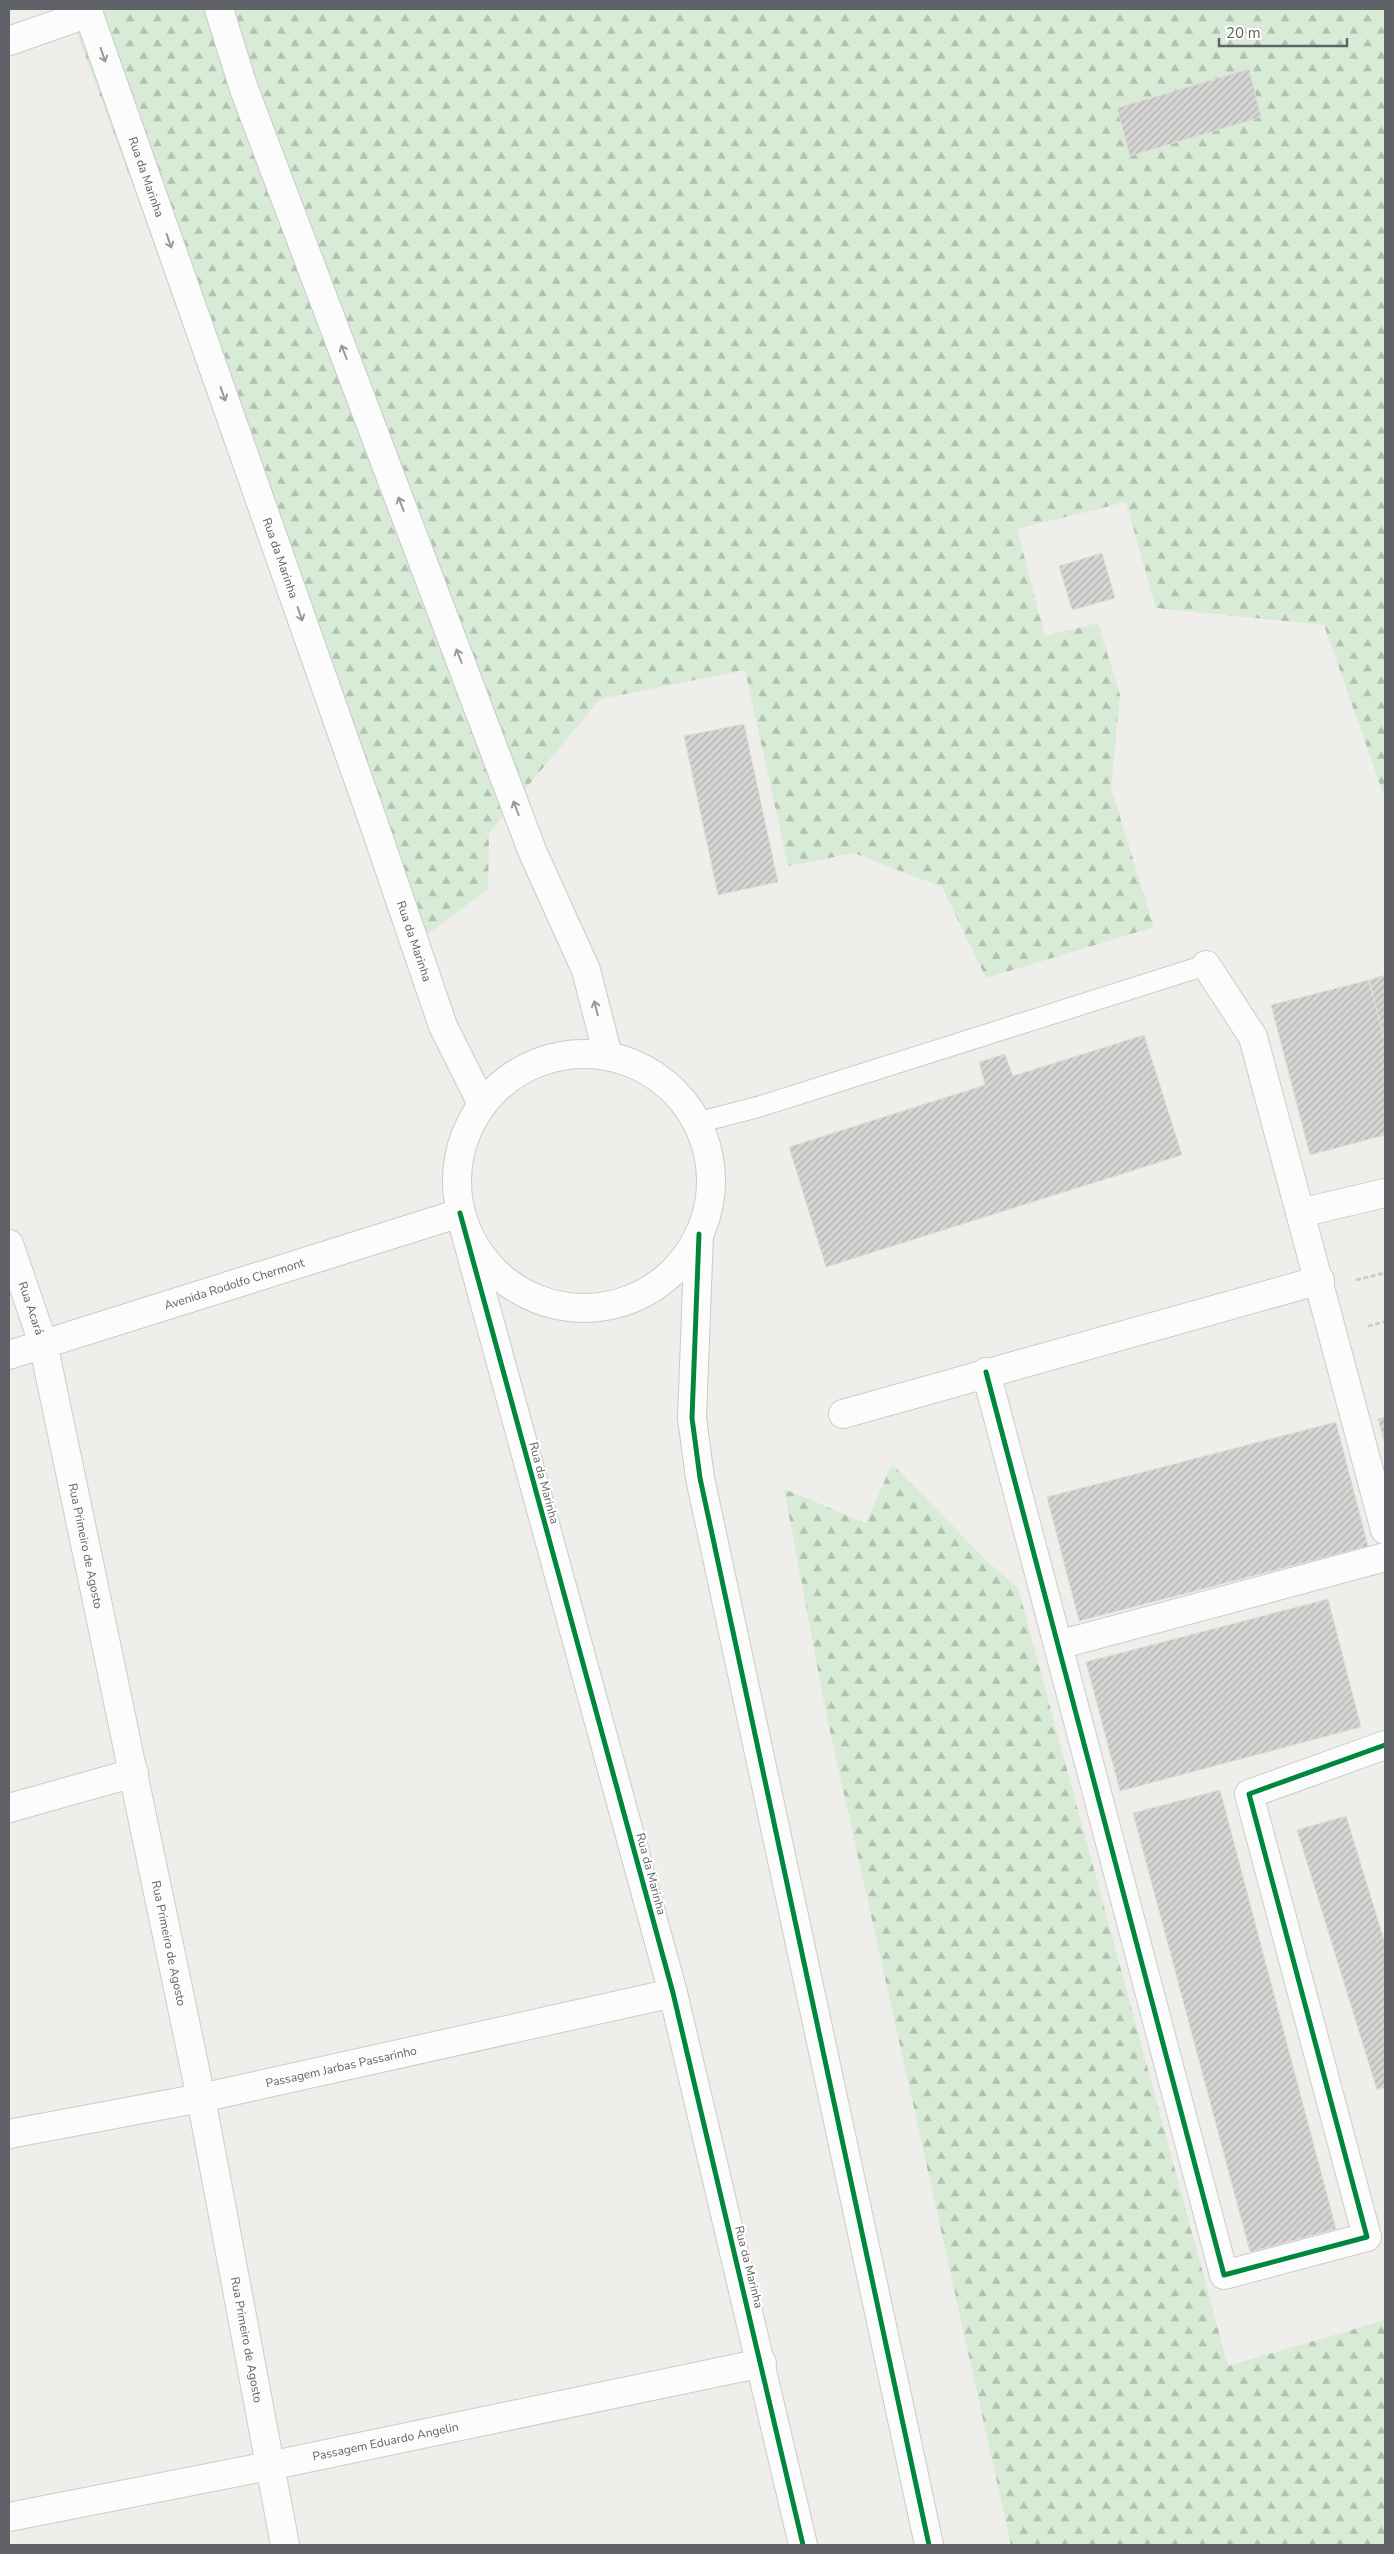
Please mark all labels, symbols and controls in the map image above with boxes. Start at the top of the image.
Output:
scale bar [1219,15,1346,47]
text: 20 m [1226,23,1261,43]
one-way arrow [99,47,108,62]
street label: Rua da Marinha [125,134,168,219]
one-way arrow [165,233,174,248]
one-way arrow [338,345,348,360]
one-way arrow [219,386,228,402]
one-way arrow [396,497,405,512]
street label: Rua da Marinha [259,515,302,600]
one-way arrow [296,605,305,621]
one-way arrow [453,649,463,664]
one-way arrow [511,801,520,816]
street label: Rua da Marinha [393,899,435,984]
one-way arrow [591,1001,600,1017]
street label: Avenida Rodolfo Chermont [162,1254,307,1314]
street label: Rua Acará [15,1279,48,1337]
street label: Rua da Marinha [525,1440,563,1526]
street label: Rua Primeiro de Agosto [65,1482,106,1610]
street label: Rua da Marinha [632,1831,670,1917]
street label: Rua Primeiro de Agosto [148,1879,190,2008]
street label: Passagem Jarbas Passarinho [264,2042,419,2091]
street label: Rua da Marinha [731,2224,767,2310]
street label: Rua Primeiro de Agosto [227,2275,266,2404]
street label: Passagem Eduardo Angelin [311,2419,460,2465]

